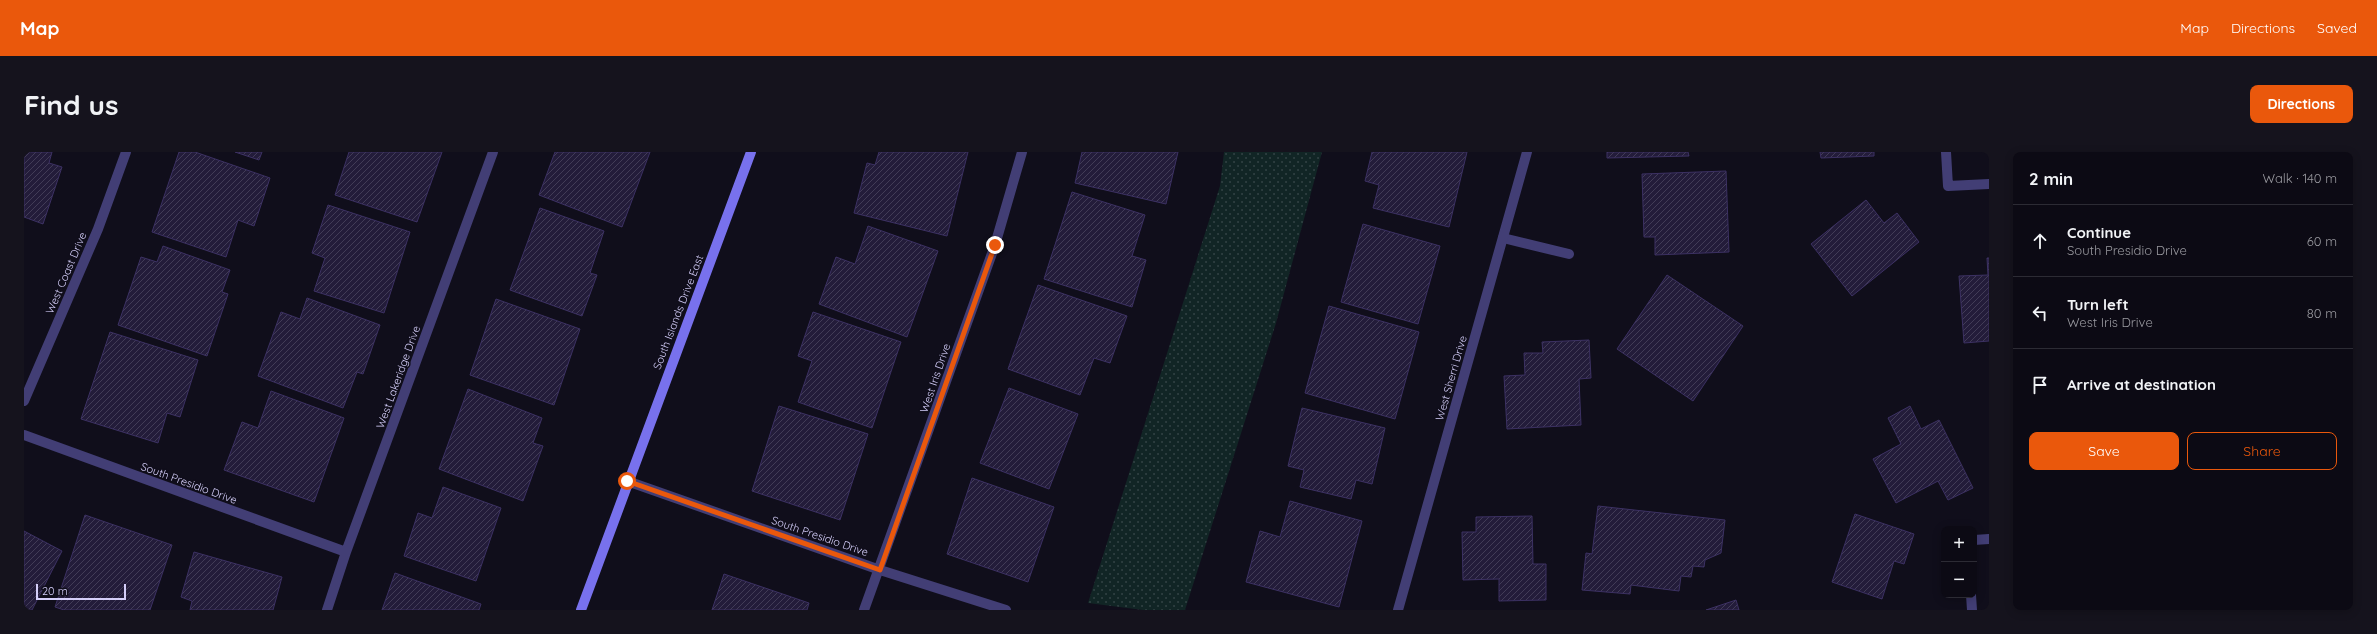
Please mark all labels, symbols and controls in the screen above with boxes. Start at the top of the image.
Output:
text: Map [20,16,59,40]
text: Map [2180,19,2209,37]
text: Directions [2231,19,2295,37]
text: Saved [2317,19,2357,37]
button: Directions [2250,85,2353,123]
text: Find us [24,87,118,122]
text: 2 min [2029,168,2073,189]
text: Walk · 140 m [2262,170,2337,186]
text: Continue [2067,223,2131,242]
street label: West Coast Drive [42,230,90,316]
icon: ahead [2029,230,2051,252]
text: 60 m [2307,233,2337,249]
route end [986,236,1004,254]
text: South Presidio Drive [2067,242,2187,258]
street label: South Islands Drive East [650,252,706,371]
text: Turn left [2067,295,2129,314]
icon: left [2029,302,2051,324]
text: 80 m [2307,305,2337,321]
text: West Iris Drive [2067,314,2153,330]
street label: West Lakeridge Drive [373,324,423,430]
street label: West Sherri Drive [1432,334,1470,422]
street label: West Iris Drive [917,341,953,415]
icon: arrive [2029,374,2051,396]
text: Arrive at destination [2067,375,2216,394]
button: Save [2029,432,2179,470]
button: Share [2187,432,2337,470]
street label: South Presidio Drive [139,459,239,507]
route start [618,472,636,490]
street label: South Presidio Drive [770,513,870,559]
map controls [1941,526,1977,598]
button: + [1941,526,1977,562]
button: − [1941,562,1977,598]
scale bar [36,582,126,601]
text: 20 m [42,584,68,598]

